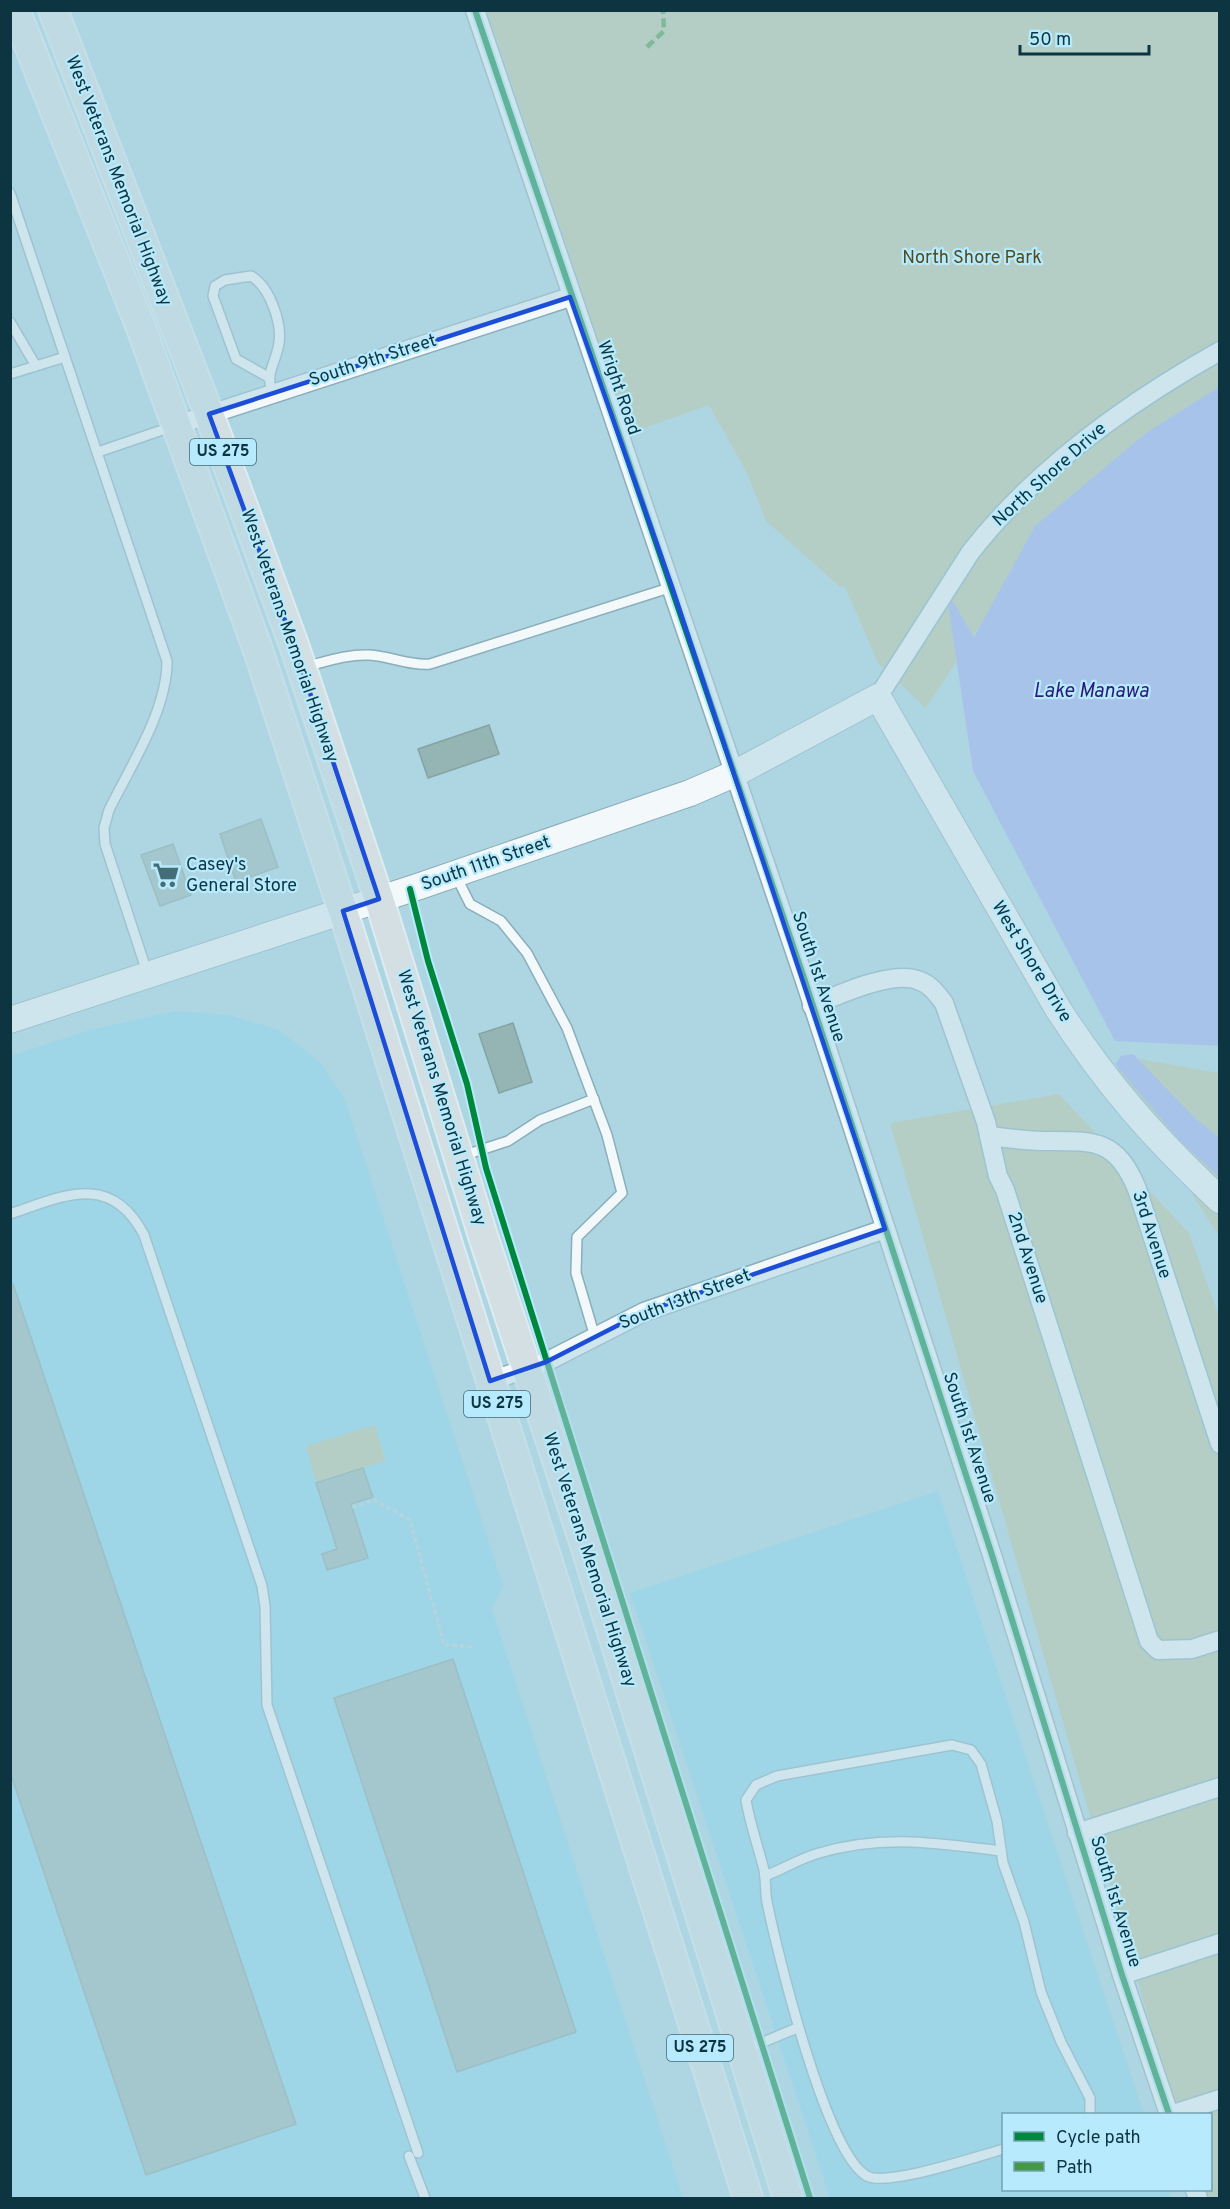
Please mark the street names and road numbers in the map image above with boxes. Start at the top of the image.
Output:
street label: West Veterans Memorial Highway [59,52,177,310]
street label: South 9th Street [306,330,440,392]
street label: Wright Road [591,338,645,438]
street label: North Shore Drive [988,418,1112,532]
road number: US 275 [190,439,256,465]
street label: West Veterans Memorial Highway [235,506,343,766]
street label: South 11th Street [418,831,554,897]
street label: West Shore Drive [986,897,1076,1027]
street label: South 1st Avenue [786,909,850,1045]
street label: West Veterans Memorial Highway [391,967,491,1229]
street label: 3rd Avenue [1126,1188,1176,1282]
street label: 2nd Avenue [1001,1209,1053,1307]
street label: South 13th Street [616,1264,754,1336]
street label: South 1st Avenue [937,1370,1001,1506]
road number: US 275 [464,1391,530,1417]
street label: West Veterans Memorial Highway [537,1430,641,1690]
street label: South 1st Avenue [1084,1833,1146,1971]
road number: US 275 [667,2035,733,2061]

